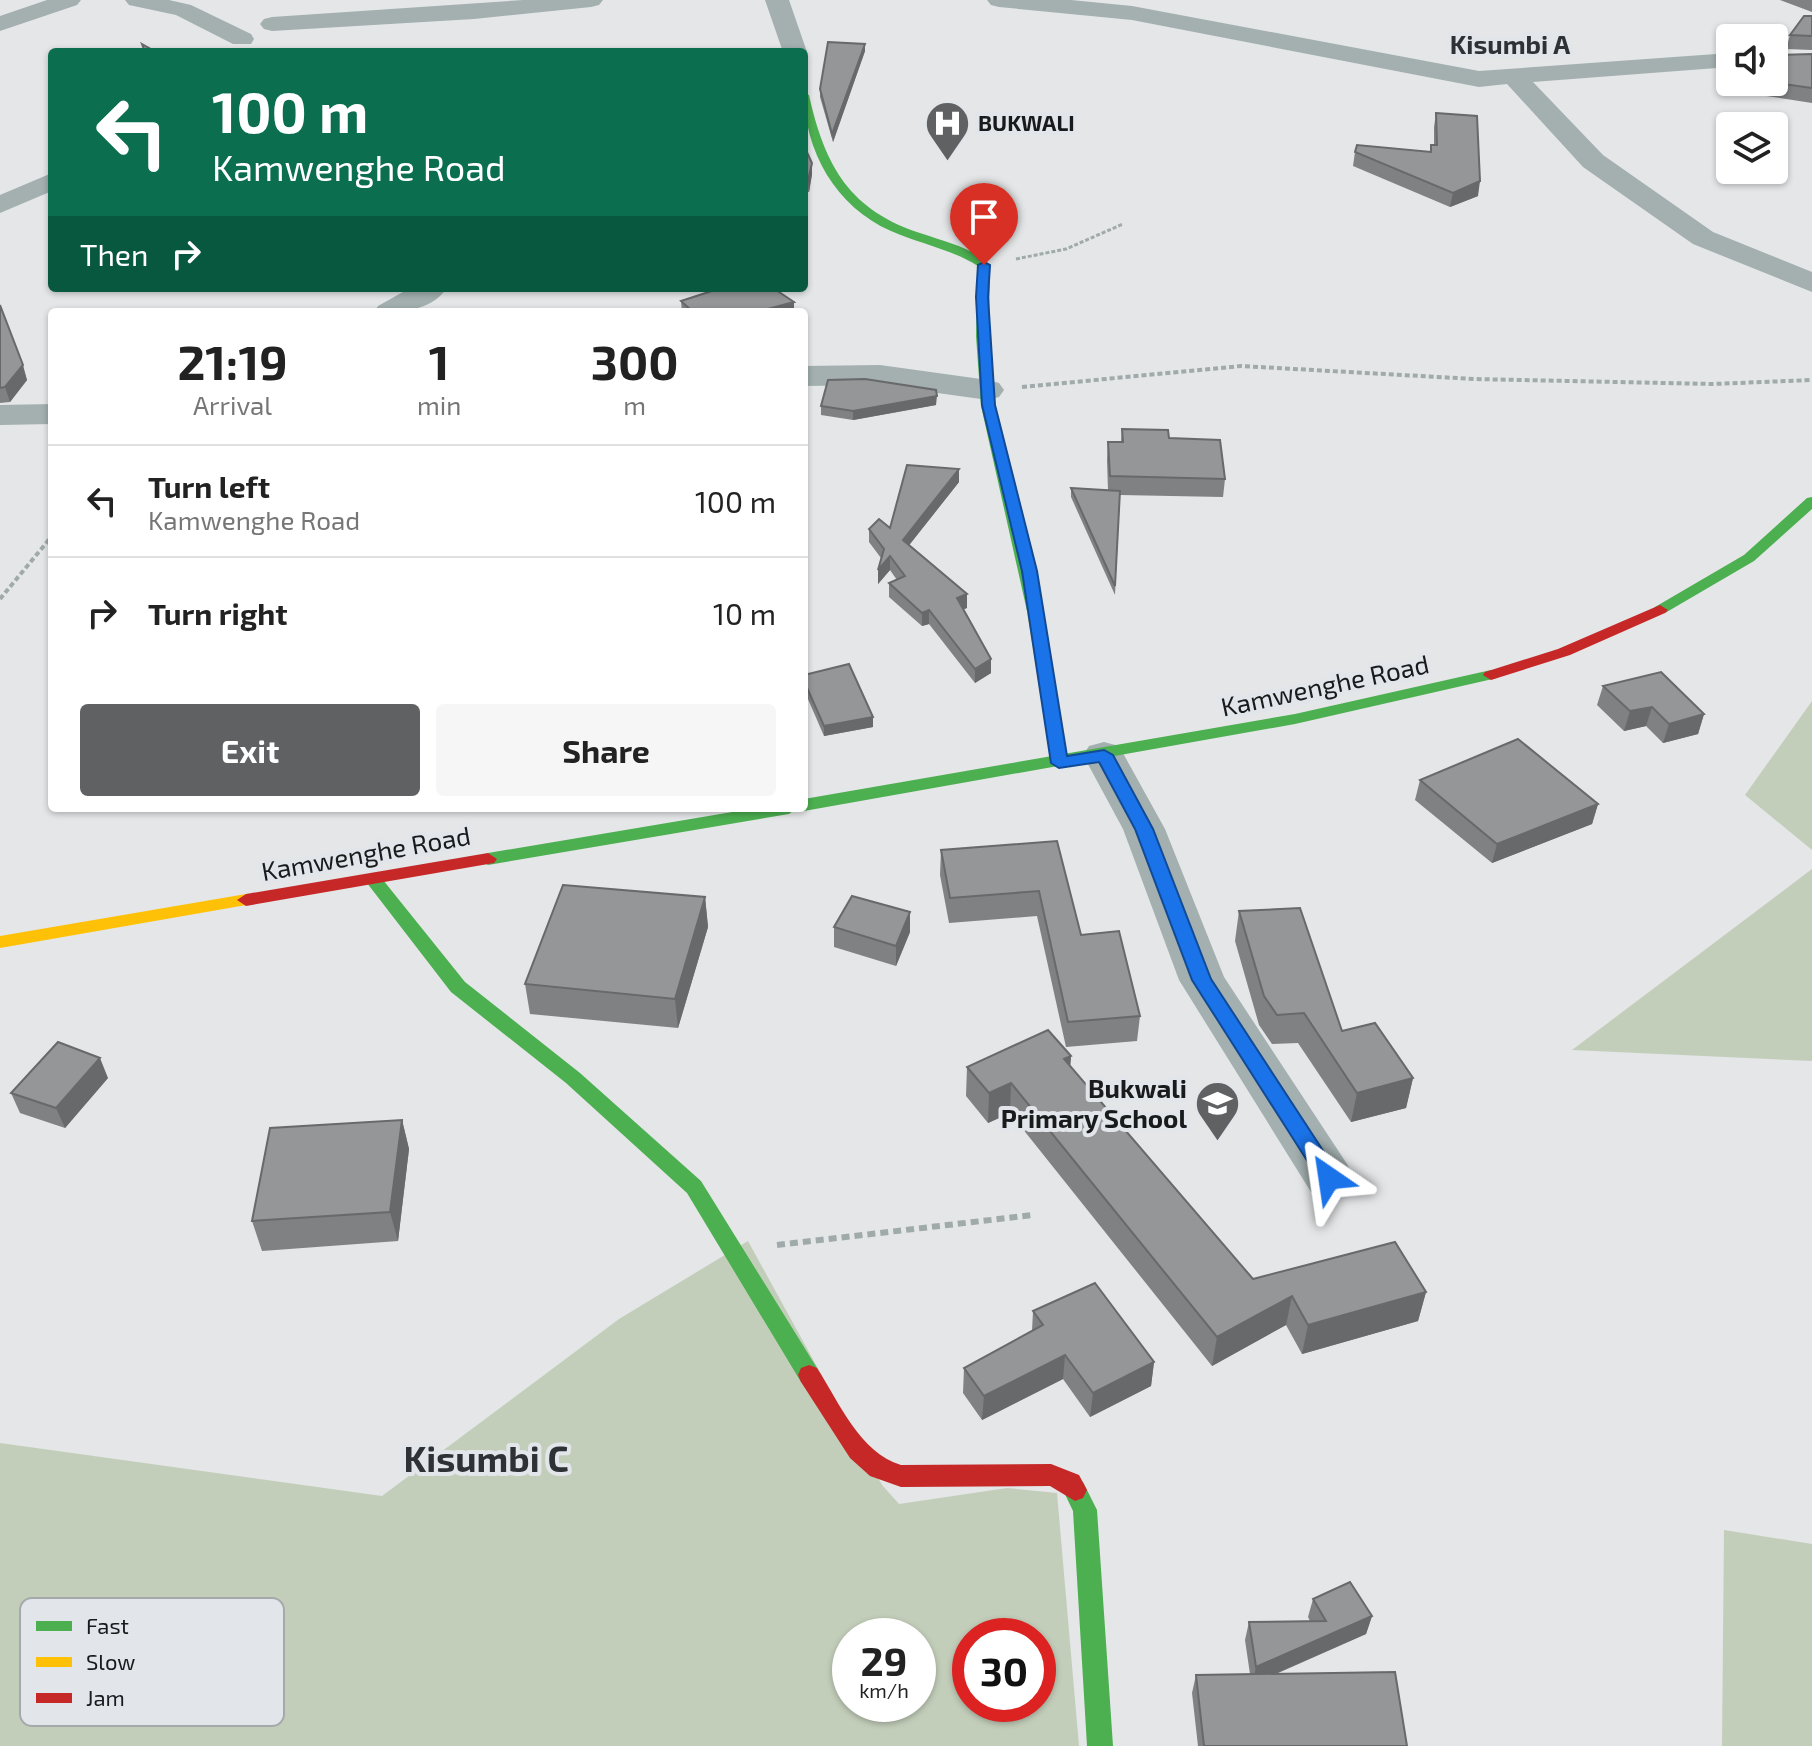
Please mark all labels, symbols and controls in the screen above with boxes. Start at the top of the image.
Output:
map controls [1716,24,1788,184]
button: sound [1716,24,1788,96]
district label: Kisumbi A [1450,28,1570,59]
text: 100 m [212,77,368,144]
icon: left [80,80,184,184]
hospital icon: BUKWALI [923,99,971,162]
place label: BUKWALI [978,109,1075,135]
button: layers [1716,112,1788,184]
text: Kamwenghe Road [212,145,506,188]
pin [950,183,1018,265]
icon: arrive [962,195,1006,239]
icon: right [164,232,208,276]
text: Then [80,236,148,272]
text: 21:19 [177,332,287,390]
text: 1 [429,332,449,390]
text: 300 [591,332,679,390]
text: Arrival [193,389,272,420]
text: min [417,389,461,420]
text: m [623,389,646,420]
text: Turn left [148,468,270,504]
icon: left [80,479,124,523]
text: 100 m [695,483,776,519]
text: Kamwenghe Road [148,504,360,535]
icon: right [80,591,124,635]
text: Turn right [148,595,288,631]
text: 10 m [713,595,776,631]
street label: Kamwenghe Road [1218,647,1432,722]
button: Exit [80,704,420,796]
button: Share [436,704,776,796]
street label: Kamwenghe Road [259,819,473,886]
place label: Bukwali Primary School [1001,1072,1187,1134]
school or university icon: Bukwali Primary School [1194,1080,1242,1143]
position arrow [1287,1136,1371,1220]
district label: Kisumbi C [403,1436,569,1479]
legend [20,1598,284,1726]
text: Fast [86,1612,129,1638]
speed limit sign: 30 [952,1618,1056,1722]
text: 29 [861,1636,907,1684]
text: Slow [86,1648,135,1674]
text: km/h [859,1678,909,1702]
text: Jam [86,1684,125,1710]

